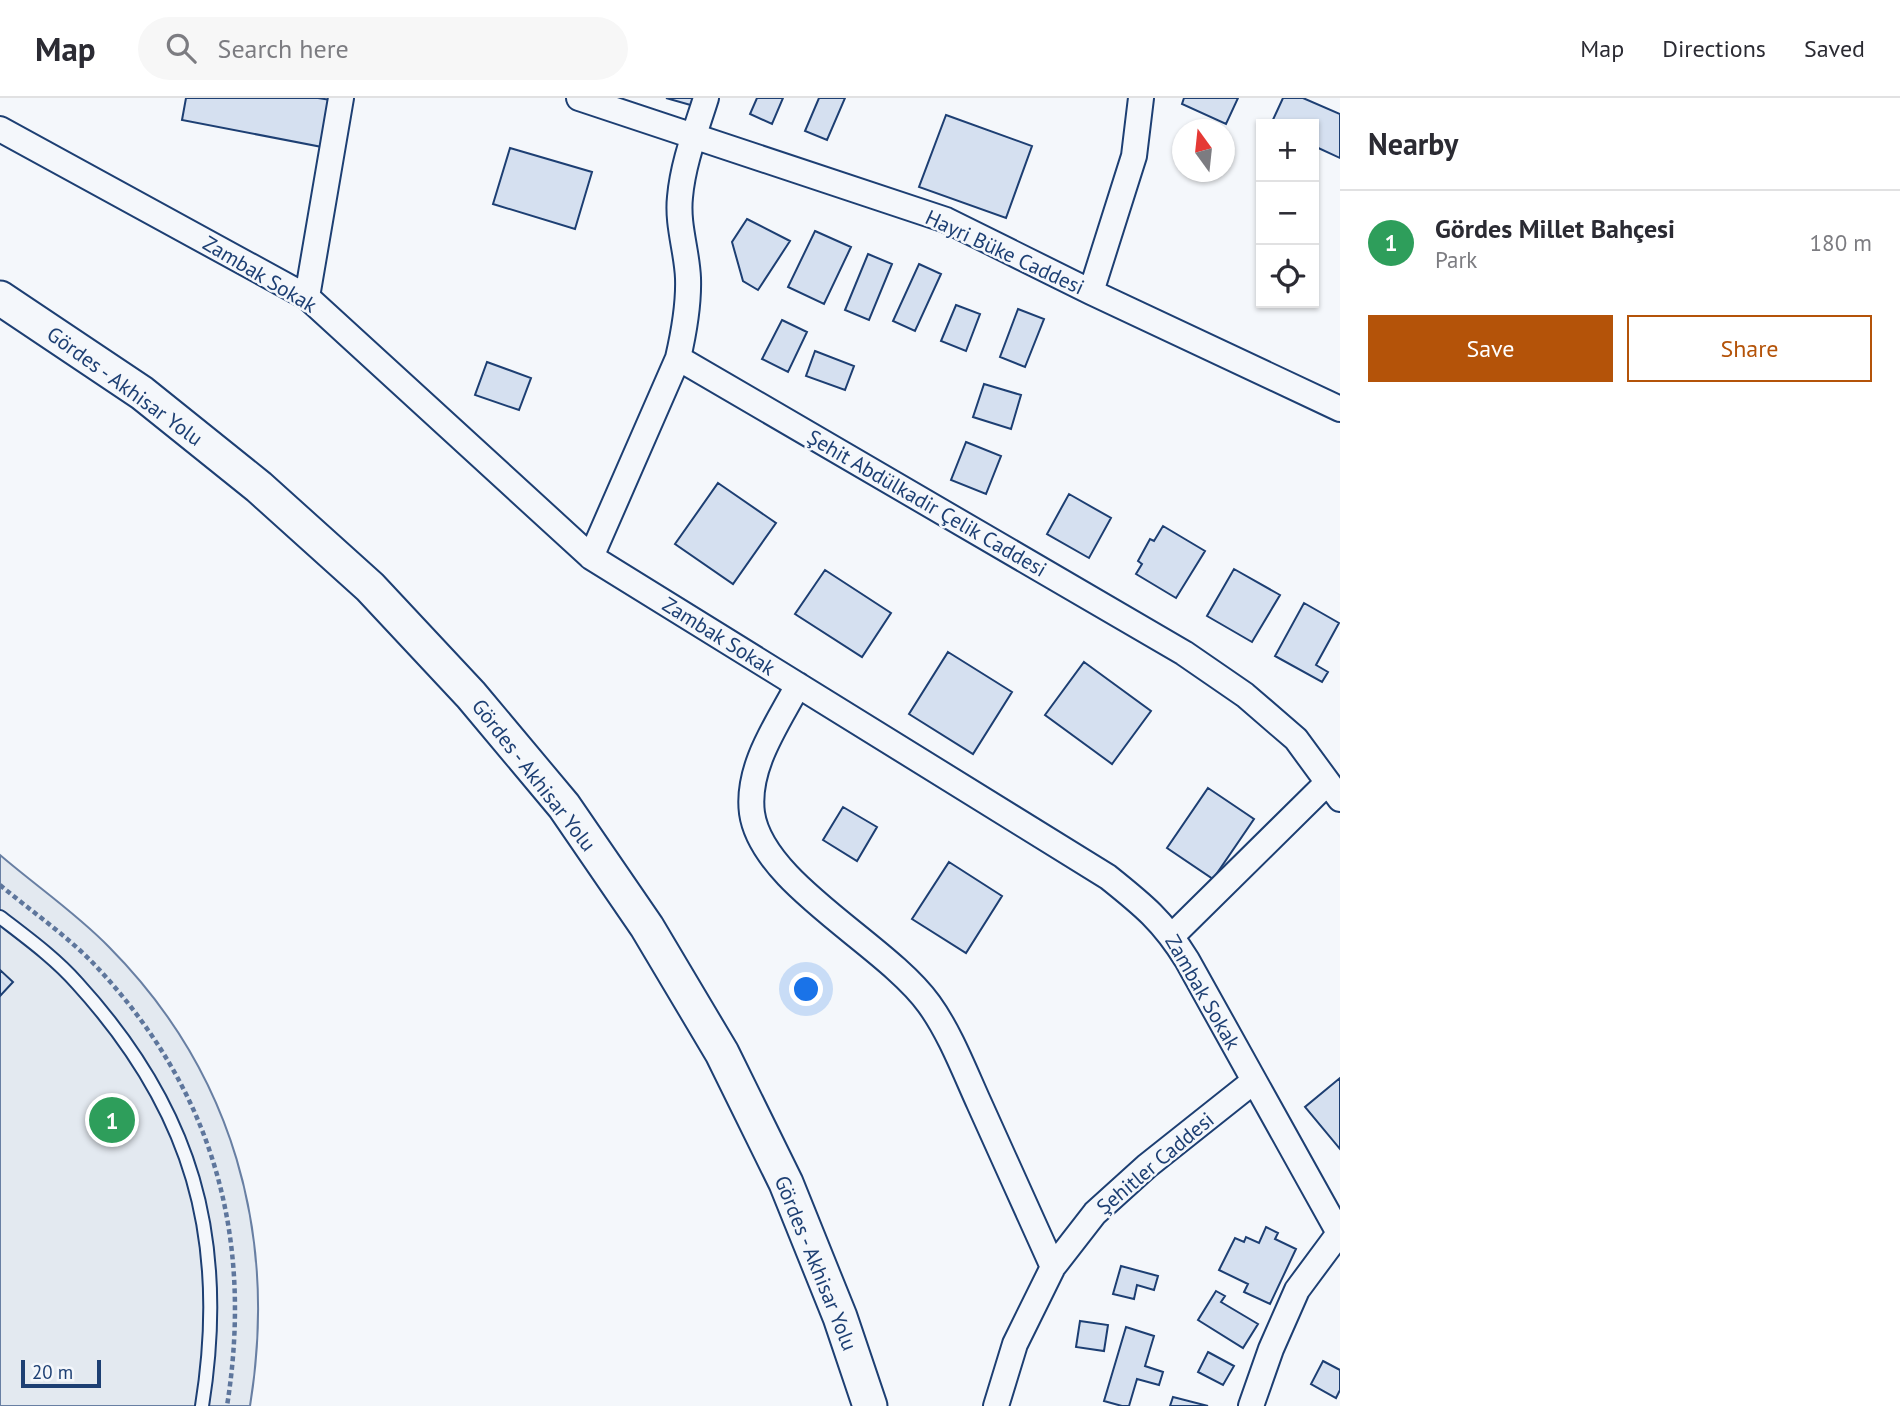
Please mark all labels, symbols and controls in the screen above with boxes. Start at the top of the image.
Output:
search box [138,17,628,80]
text: Map [35,27,96,70]
icon: search [162,29,200,67]
text: Search here [218,32,349,65]
text: Map [1580,33,1624,64]
text: Directions [1662,33,1766,64]
text: Saved [1804,33,1865,64]
north arrow [1172,119,1235,182]
map controls [1256,119,1319,308]
button: + [1256,119,1319,182]
text: Nearby [1368,124,1458,163]
button: − [1256,182,1319,245]
street label: Hayri Büke Caddesi [921,203,1089,301]
text: Gördes Millet Bahçesi [1435,212,1675,245]
text: 1 [1384,228,1398,257]
text: 180 m [1810,228,1872,257]
street label: Zambak Sokak [198,229,322,319]
button: locate [1256,245,1319,308]
text: Park [1435,245,1477,274]
button: Save [1368,315,1613,382]
button: Share [1627,315,1872,382]
street label: Gördes - Akhisar Yolu [42,320,208,452]
street label: Şehit Abdülkadir Çelik Caddesi [802,423,1052,583]
street label: Zambak Sokak [657,591,781,681]
street label: Gördes - Akhisar Yolu [466,693,602,857]
street label: Zambak Sokak [1159,930,1247,1054]
your location [789,972,823,1006]
pin: 1 [89,1094,135,1146]
street label: Şehitler Caddesi [1091,1106,1219,1220]
street label: Gördes - Akhisar Yolu [769,1172,863,1354]
scale bar [21,1357,102,1389]
text: 20 m [32,1360,73,1384]

